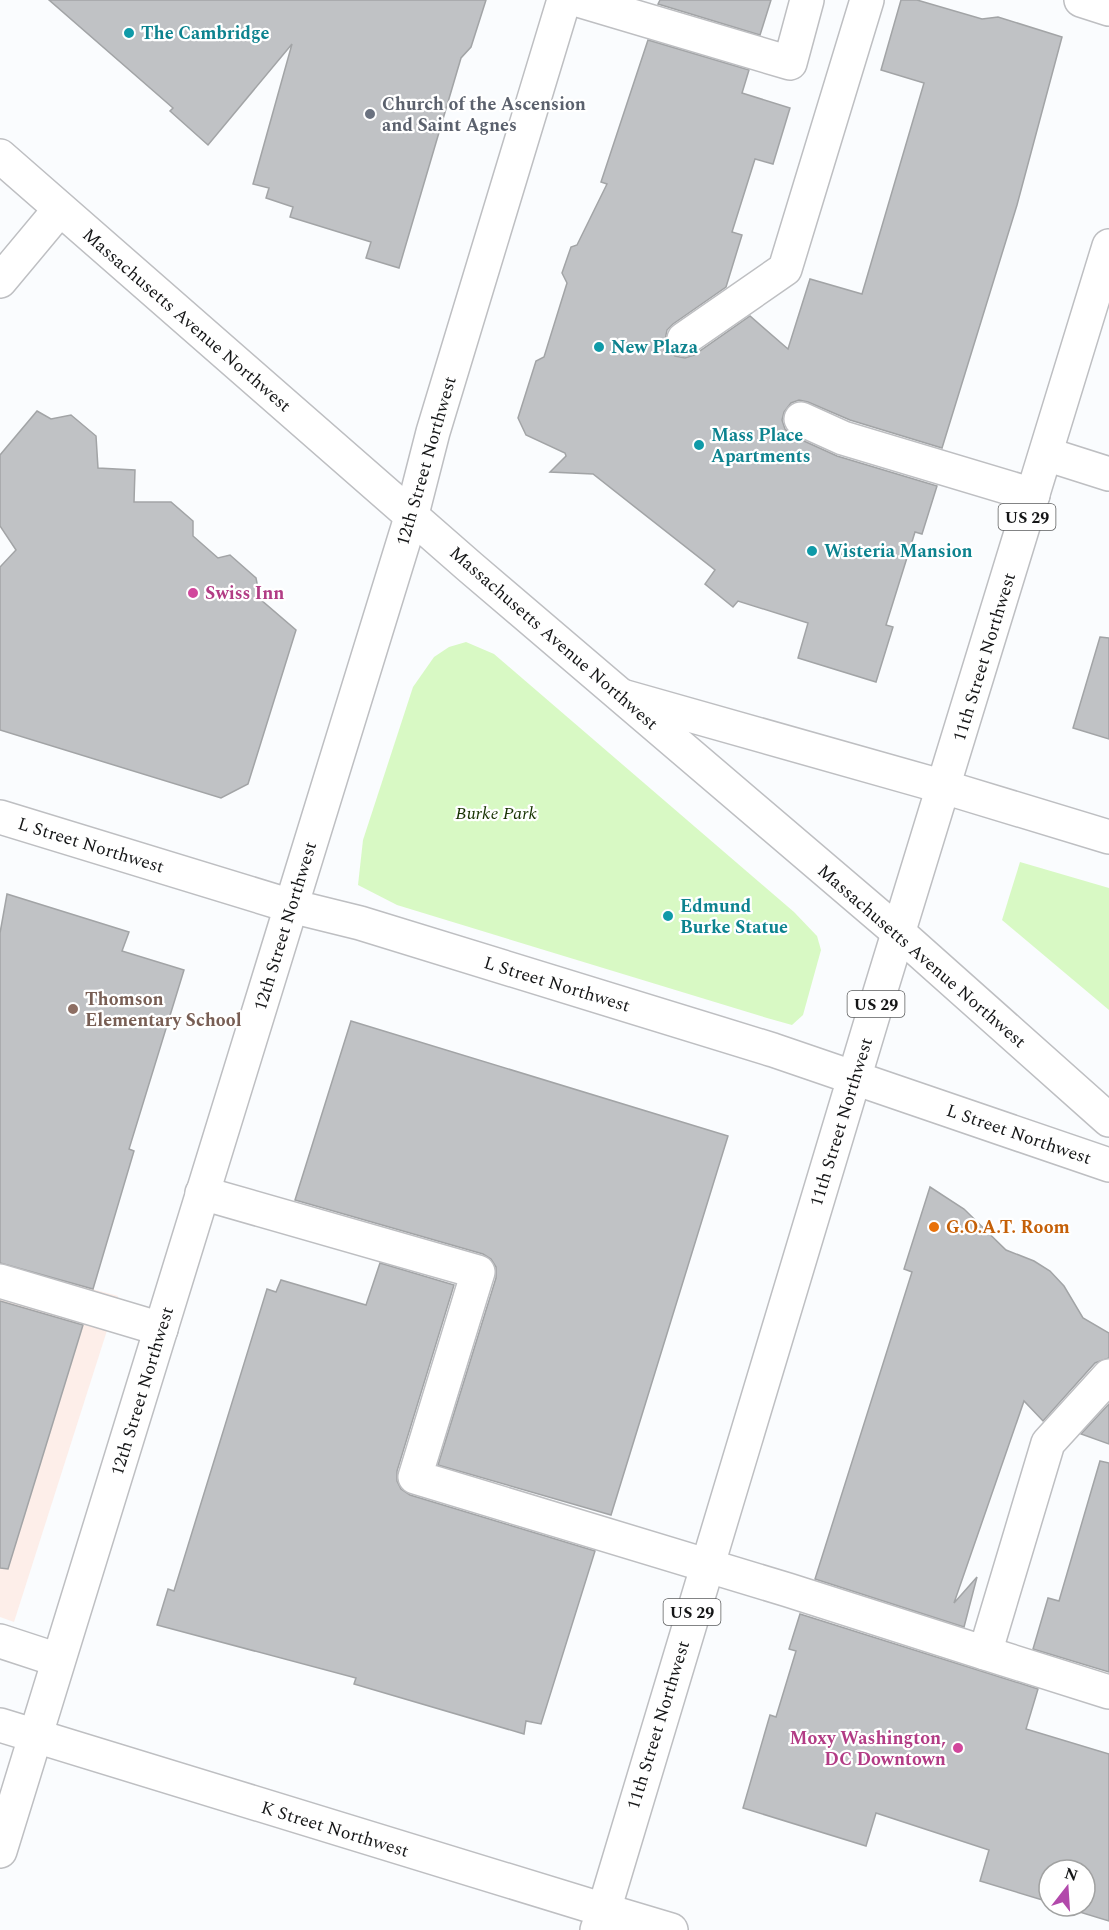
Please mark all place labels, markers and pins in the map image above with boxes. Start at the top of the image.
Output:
place label: The Cambridge [141,20,270,47]
marker: The Cambridge [122,26,136,40]
place label: Church of the Ascension and Saint Agnes [382,91,586,139]
marker: Church of the Ascension and Saint Agnes [363,107,377,121]
place label: New Plaza [611,334,699,361]
marker: New Plaza [592,340,606,354]
place label: Mass Place Apartments [711,422,811,470]
marker: Mass Place Apartments [692,438,706,452]
place label: Wisteria Mansion [824,538,973,565]
marker: Wisteria Mansion [805,544,819,558]
place label: Swiss Inn [205,580,285,607]
marker: Swiss Inn [186,586,200,600]
place label: Edmund Burke Statue [680,893,788,941]
marker: Edmund Burke Statue [661,909,675,923]
place label: Thomson Elementary School [85,986,242,1034]
marker: Thomson Elementary School [66,1002,80,1016]
place label: G.O.A.T. Room [946,1214,1070,1241]
marker: G.O.A.T. Room [927,1220,941,1234]
place label: Moxy Washington, DC Downtown [790,1725,946,1773]
marker: Moxy Washington, DC Downtown [951,1741,965,1755]

